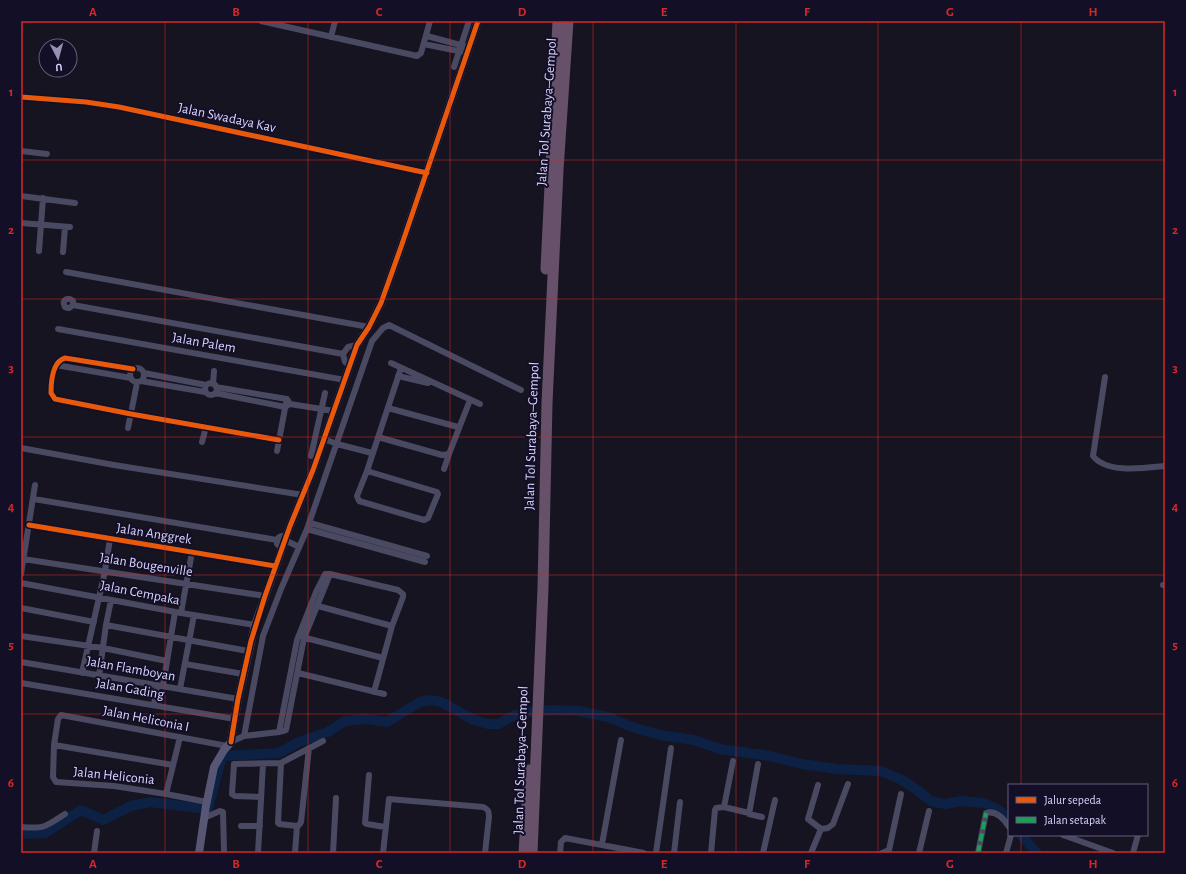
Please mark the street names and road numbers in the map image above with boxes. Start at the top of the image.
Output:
street label: Jalan Tol Surabaya–Gempol [535,37,559,187]
street label: Jalan Swadaya Kav [177,101,277,135]
street label: Jalan Palem [171,331,237,355]
street label: Jalan Tol Surabaya–Gempol [522,362,542,510]
street label: Jalan Anggrek [115,521,193,547]
street label: Jalan Bougenville [98,551,194,579]
street label: Jalan Cempaka [99,578,181,608]
street label: Jalan Flamboyan [85,654,177,684]
street label: Jalan Gading [95,676,165,702]
street label: Jalan Tol Surabaya–Gempol [511,686,531,834]
street label: Jalan Heliconia I [102,704,190,734]
street label: Jalan Heliconia [73,765,156,787]

